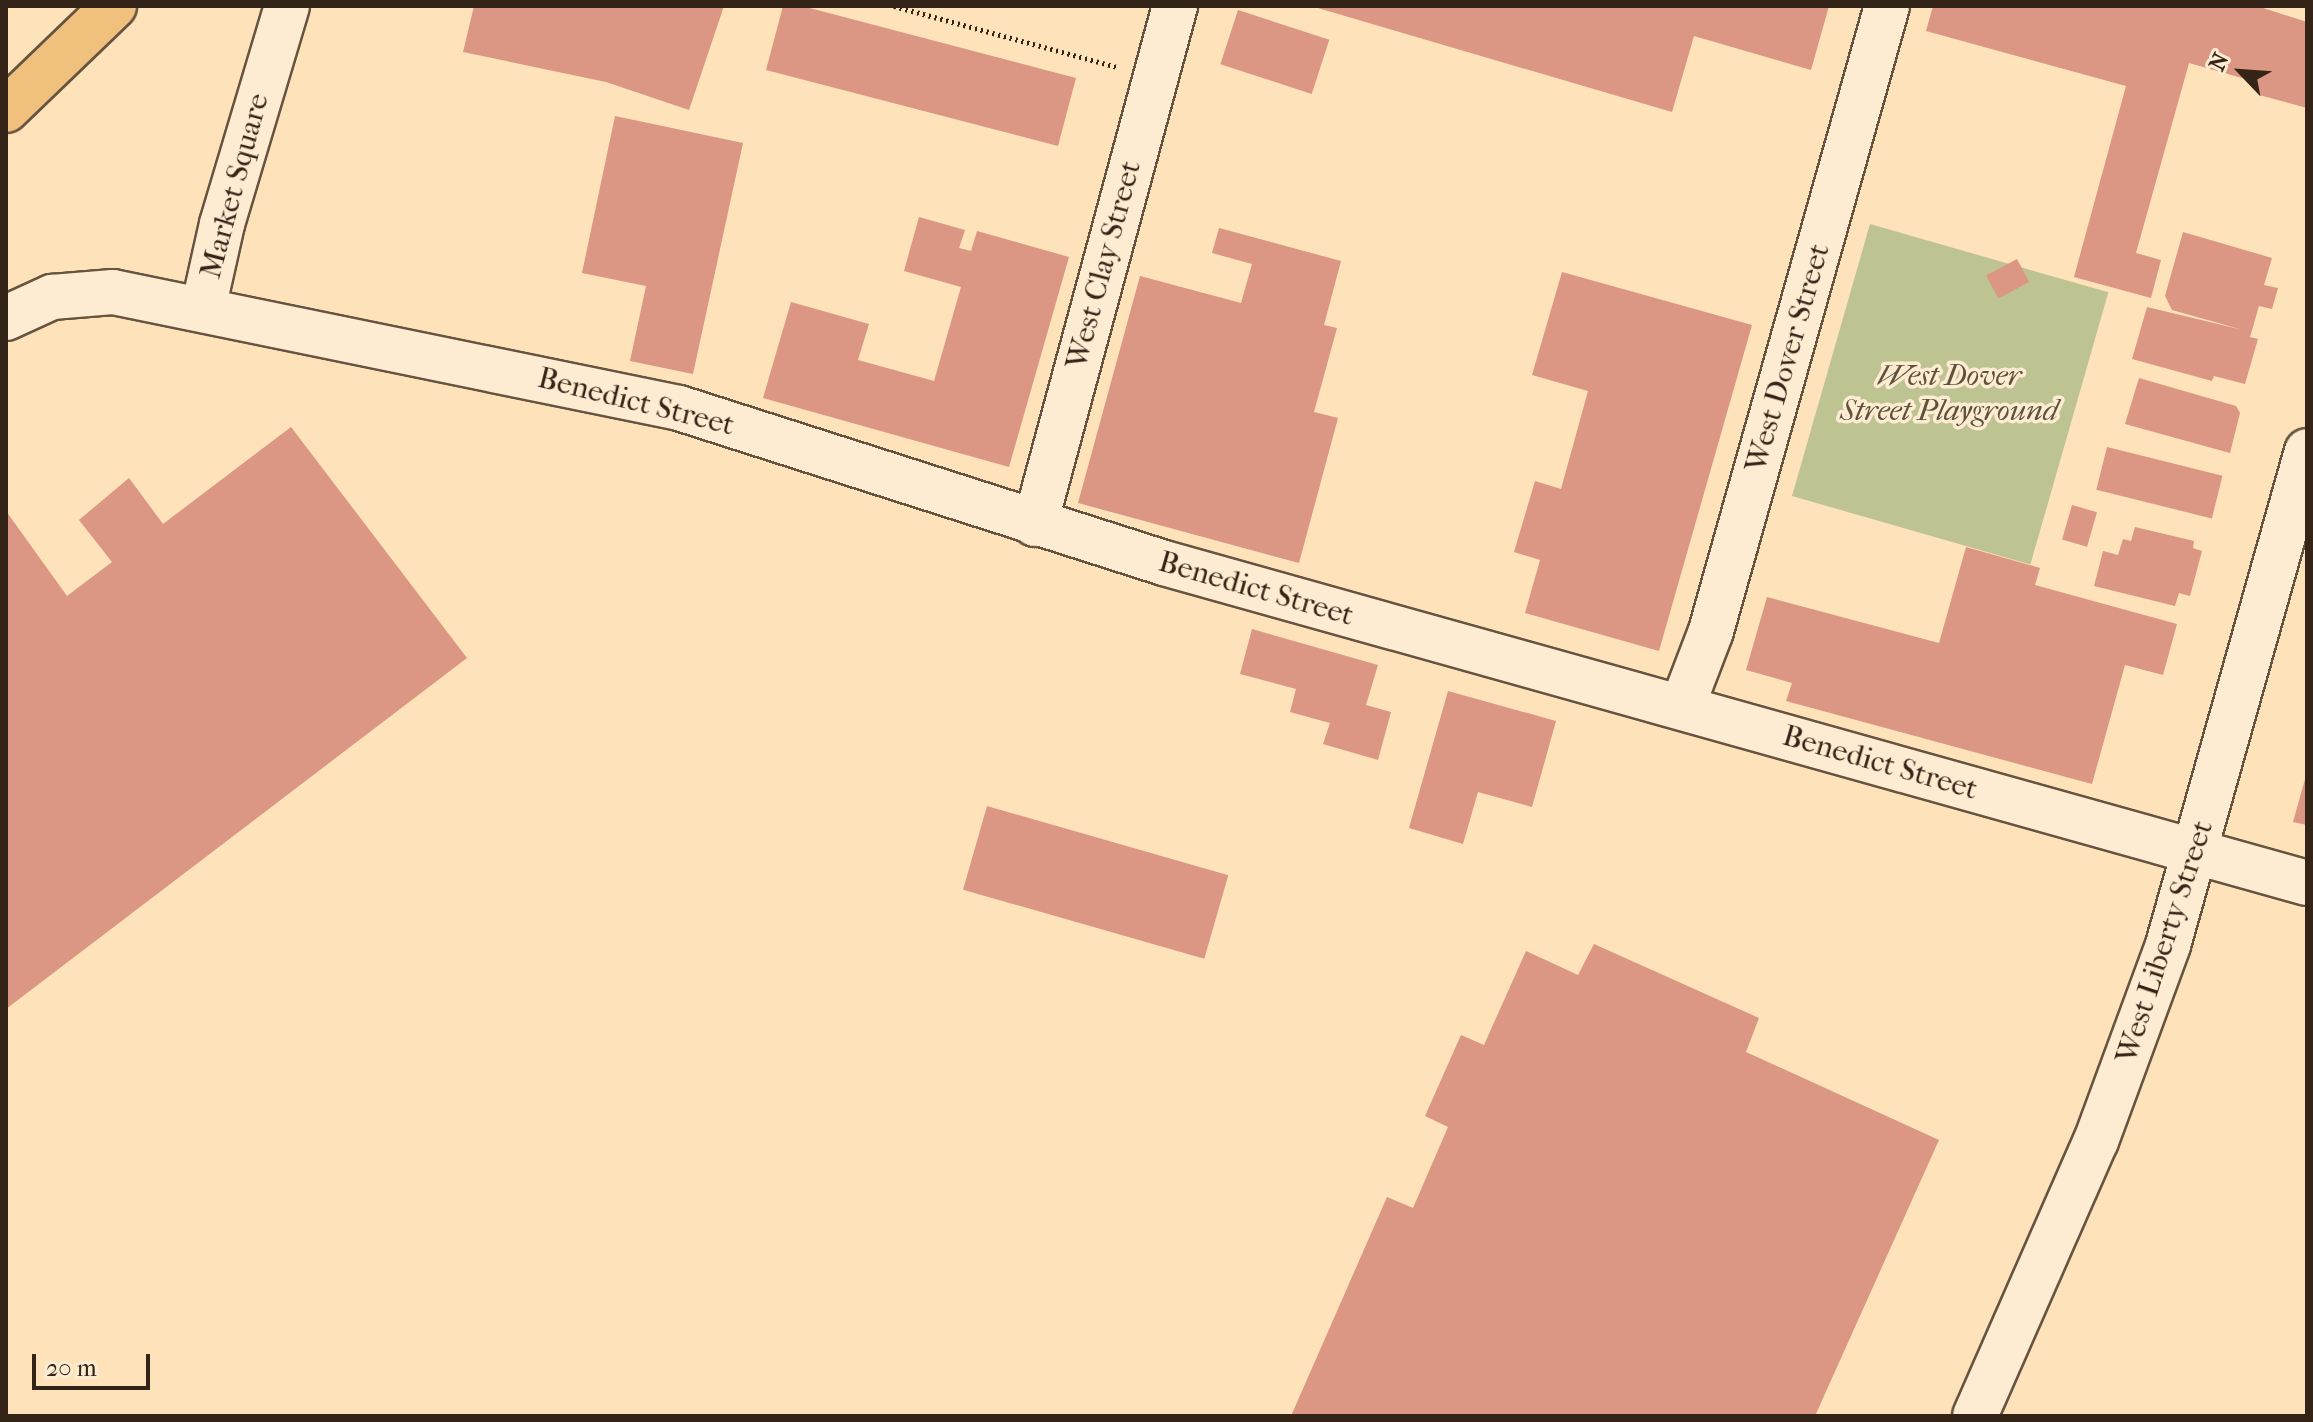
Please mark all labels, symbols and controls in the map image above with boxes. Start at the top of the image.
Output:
north arrow [2201,32,2281,112]
text: N [2204,49,2235,75]
street label: Market Square [193,90,277,282]
street label: West Clay Street [1059,157,1149,373]
street label: West Dover Street [1738,240,1838,476]
park label: West Dover Street Playground [1840,358,2058,428]
street label: Benedict Street [534,360,738,444]
street label: Benedict Street [1154,544,1358,634]
street label: Benedict Street [1778,718,1982,808]
street label: West Liberty Street [2109,816,2221,1068]
scale bar [36,1338,154,1388]
text: 20 m [46,1354,97,1382]

